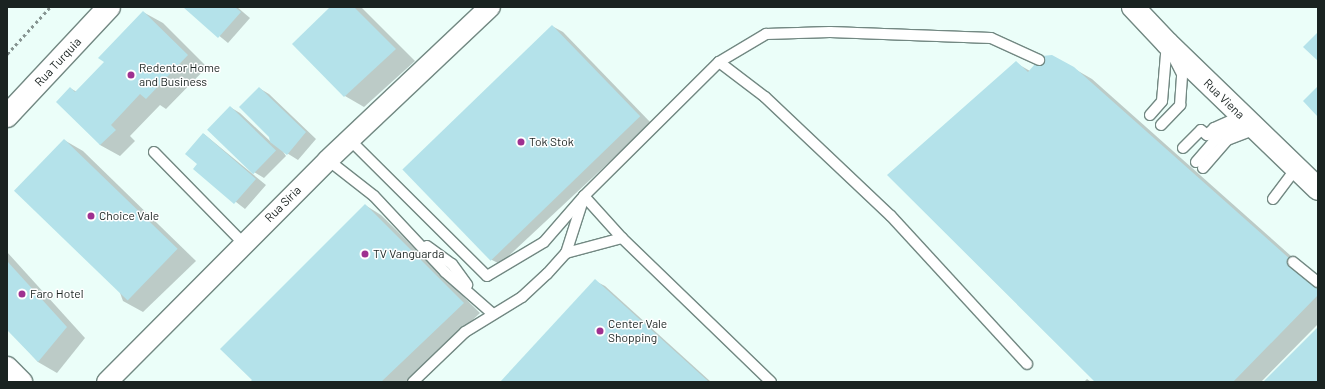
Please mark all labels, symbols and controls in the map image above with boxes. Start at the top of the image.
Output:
street label: Rua Turquia [32,35,84,89]
place label: Redentor Home and Business [139,61,220,89]
marker: Redentor Home and Business [126,70,136,80]
street label: Rua Viena [1200,76,1248,122]
place label: Tok Stok [529,135,574,149]
marker: Tok Stok [516,137,526,147]
street label: Rua Síria [262,183,304,225]
place label: Choice Vale [99,209,159,223]
marker: Choice Vale [86,211,96,221]
place label: TV Vanguarda [373,247,444,261]
marker: TV Vanguarda [360,249,370,259]
place label: Faro Hotel [30,287,83,301]
marker: Faro Hotel [17,289,27,299]
place label: Center Vale Shopping [608,317,667,345]
marker: Center Vale Shopping [595,326,605,336]

